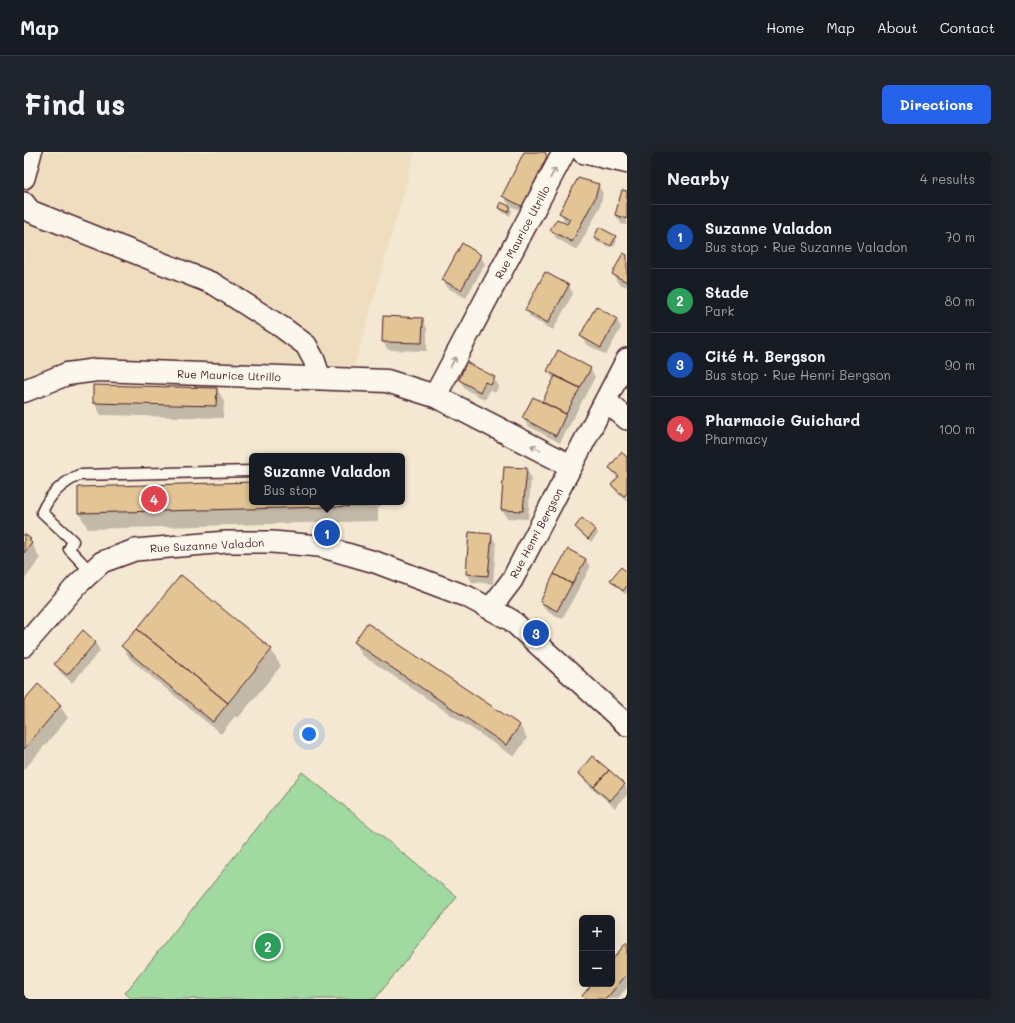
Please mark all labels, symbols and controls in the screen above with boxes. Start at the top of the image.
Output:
text: Map [20,15,59,40]
text: Home [766,18,804,37]
text: Map [826,18,855,37]
text: About [877,18,918,37]
text: Contact [940,18,995,37]
button: Directions [882,85,991,124]
text: Find us [24,86,125,122]
one-way arrow [550,167,558,179]
text: Nearby [667,167,729,189]
text: 4 results [920,170,975,187]
street label: Rue Maurice Utrillo [491,182,553,281]
text: Suzanne Valadon [705,218,832,238]
text: 1 [677,228,683,245]
text: 70 m [945,228,975,245]
text: Bus stop · Rue Suzanne Valadon [705,238,907,255]
text: Stade [705,282,749,302]
text: 2 [676,292,684,309]
text: 80 m [945,292,975,309]
text: Park [705,302,734,319]
text: Cité H. Bergson [705,346,825,366]
one-way arrow [450,356,457,368]
text: 3 [676,356,684,373]
text: 90 m [945,356,975,373]
street label: Rue Maurice Utrillo [177,366,282,384]
text: Bus stop · Rue Henri Bergson [705,366,891,383]
text: Pharmacie Guichard [705,410,860,430]
text: 4 [676,420,684,437]
text: 100 m [939,420,975,437]
text: Pharmacy [705,430,768,447]
one-way arrow [530,444,542,451]
popup [249,453,405,505]
text: Suzanne Valadon [264,461,390,481]
text: Bus stop [264,481,317,498]
pin: 4 [141,484,167,514]
street label: Rue Henri Bergson [506,485,566,581]
pin: 1 [314,518,340,548]
street label: Rue Suzanne Valadon [150,535,264,555]
pin: 3 [523,618,549,648]
your location [299,724,319,744]
map controls [579,915,615,987]
button: + [579,915,615,951]
pin: 2 [255,931,281,961]
button: − [579,951,615,987]

